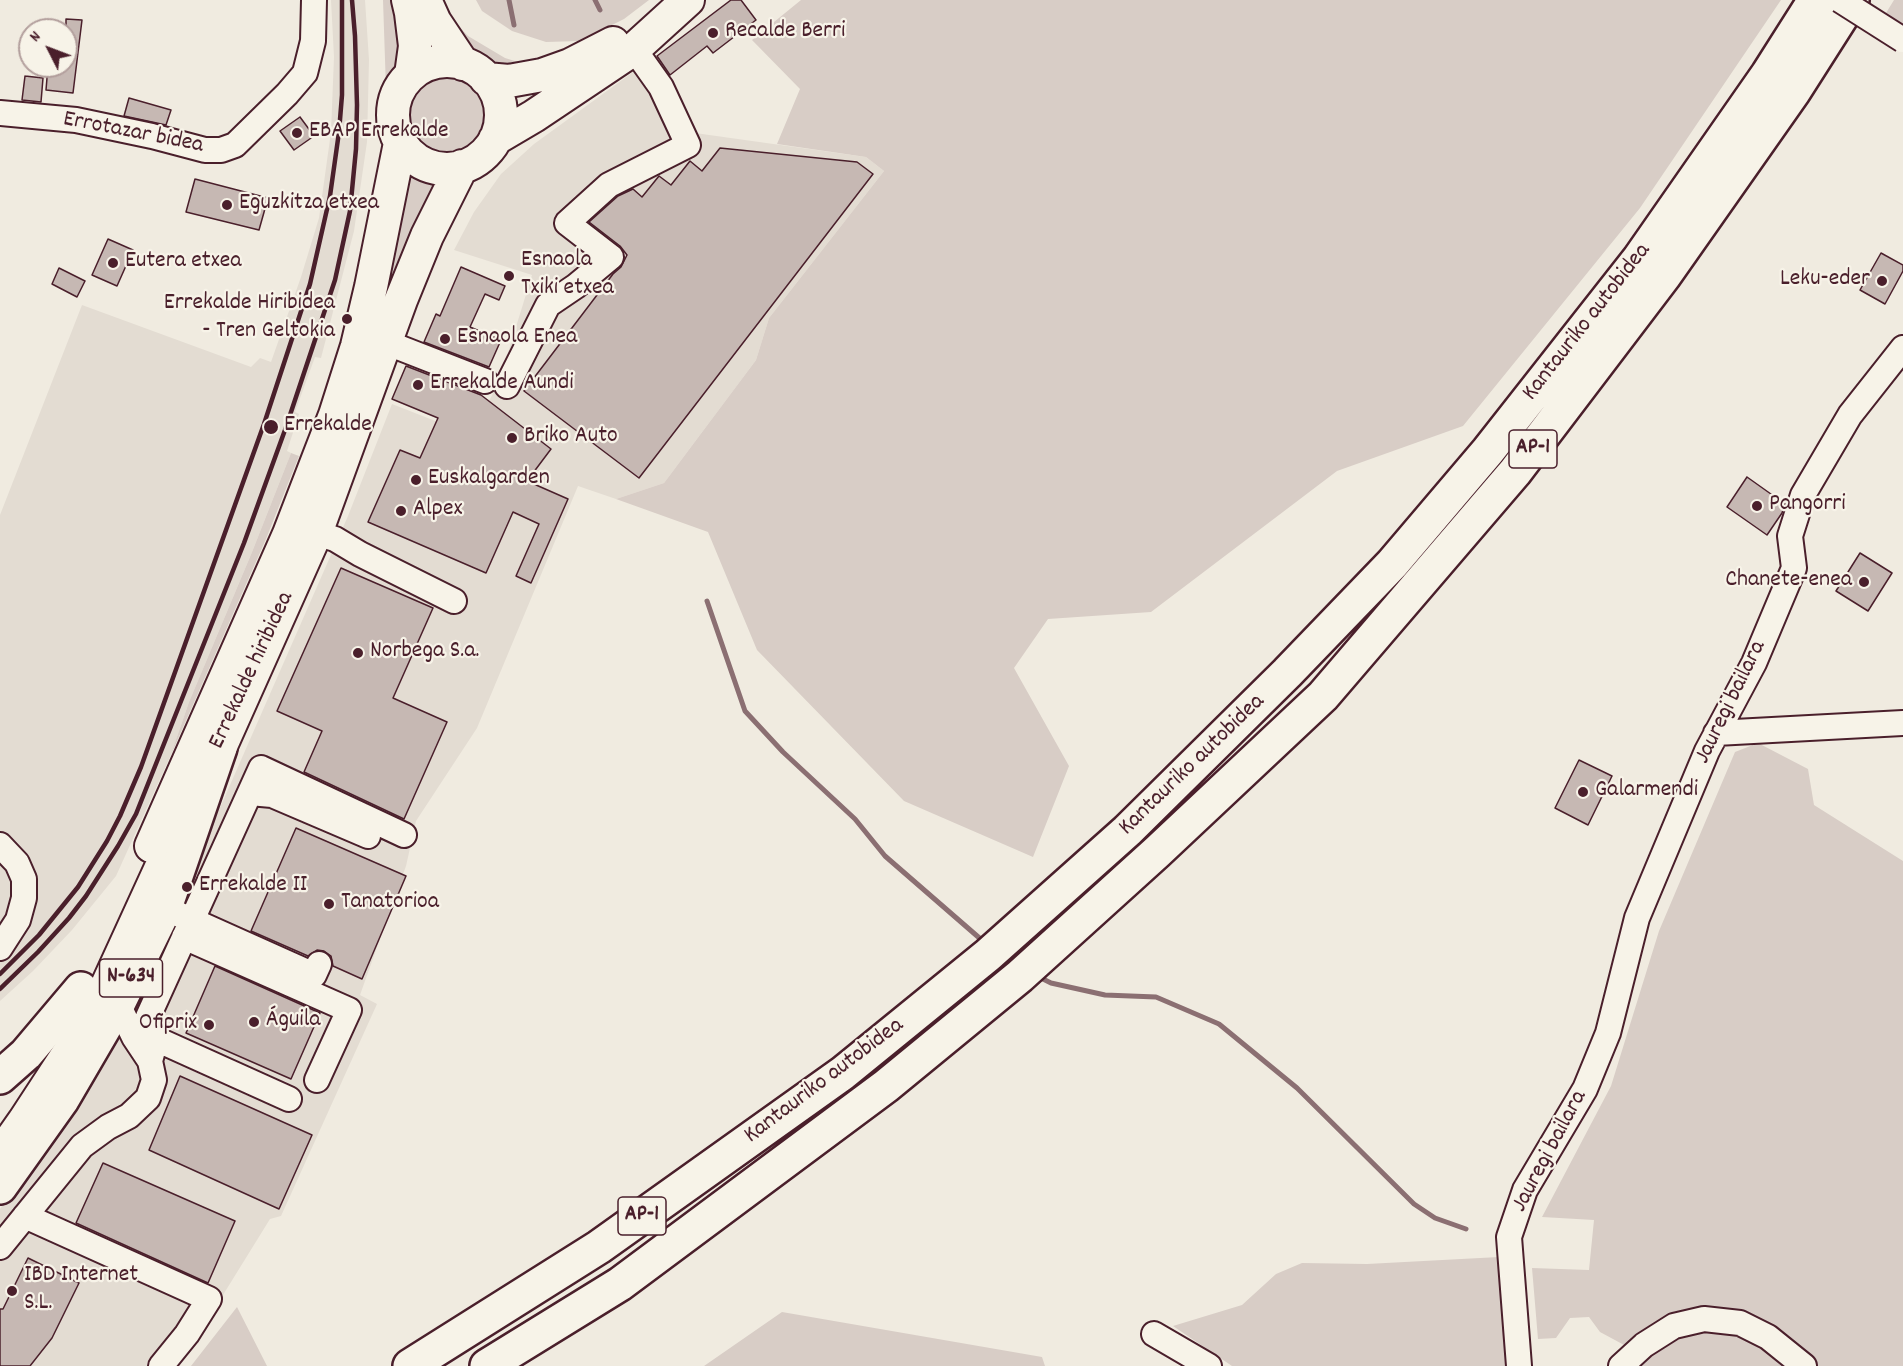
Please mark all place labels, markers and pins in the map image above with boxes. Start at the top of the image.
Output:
place label: Recalde Berri [725,19,845,47]
marker: Recalde Berri [706,26,720,40]
place label: EBAP Errekalde [309,119,449,147]
marker: EBAP Errekalde [290,126,304,140]
place label: Eguzkitza etxea [239,191,379,219]
marker: Eguzkitza etxea [220,198,234,212]
place label: Esnaola Txiki etxea [521,248,614,304]
place label: Eutera etxea [125,249,241,277]
marker: Eutera etxea [106,256,120,270]
place label: Leku-eder [1780,267,1870,295]
marker: Esnaola Txiki etxea [502,269,516,283]
marker: Leku-eder [1875,274,1889,288]
place label: Errekalde Hiribidea - Tren Geltokia [164,291,335,347]
marker: Errekalde Hiribidea - Tren Geltokia [340,312,354,326]
place label: Esnaola Enea [457,325,577,353]
marker: Esnaola Enea [438,332,452,346]
place label: Errekalde Aundi [430,371,574,399]
marker: Errekalde Aundi [411,378,425,392]
place label: Errekalde [284,413,372,441]
marker: Errekalde [262,418,280,436]
place label: Briko Auto [524,424,618,452]
marker: Briko Auto [505,431,519,445]
place label: Euskalgarden [428,466,550,494]
marker: Euskalgarden [409,473,423,487]
place label: Pangorri [1769,492,1846,520]
place label: Alpex [413,497,462,525]
marker: Pangorri [1750,499,1764,513]
marker: Alpex [394,504,408,518]
place label: Chanete-enea [1725,568,1852,596]
marker: Chanete-enea [1857,575,1871,589]
place label: Norbega S.a. [370,639,479,667]
marker: Norbega S.a. [351,646,365,660]
place label: Galarmendi [1595,778,1698,806]
marker: Galarmendi [1576,785,1590,799]
place label: Errekalde II [199,873,307,901]
marker: Errekalde II [180,880,194,894]
place label: Tanatorioa [341,890,439,918]
marker: Tanatorioa [322,897,336,911]
place label: Águila [266,1008,321,1036]
place label: Ofiprix [139,1011,197,1039]
marker: Águila [247,1015,261,1029]
marker: Ofiprix [202,1018,216,1032]
place label: IBD Internet S.L. [24,1263,138,1319]
marker: IBD Internet S.L. [5,1284,19,1298]

